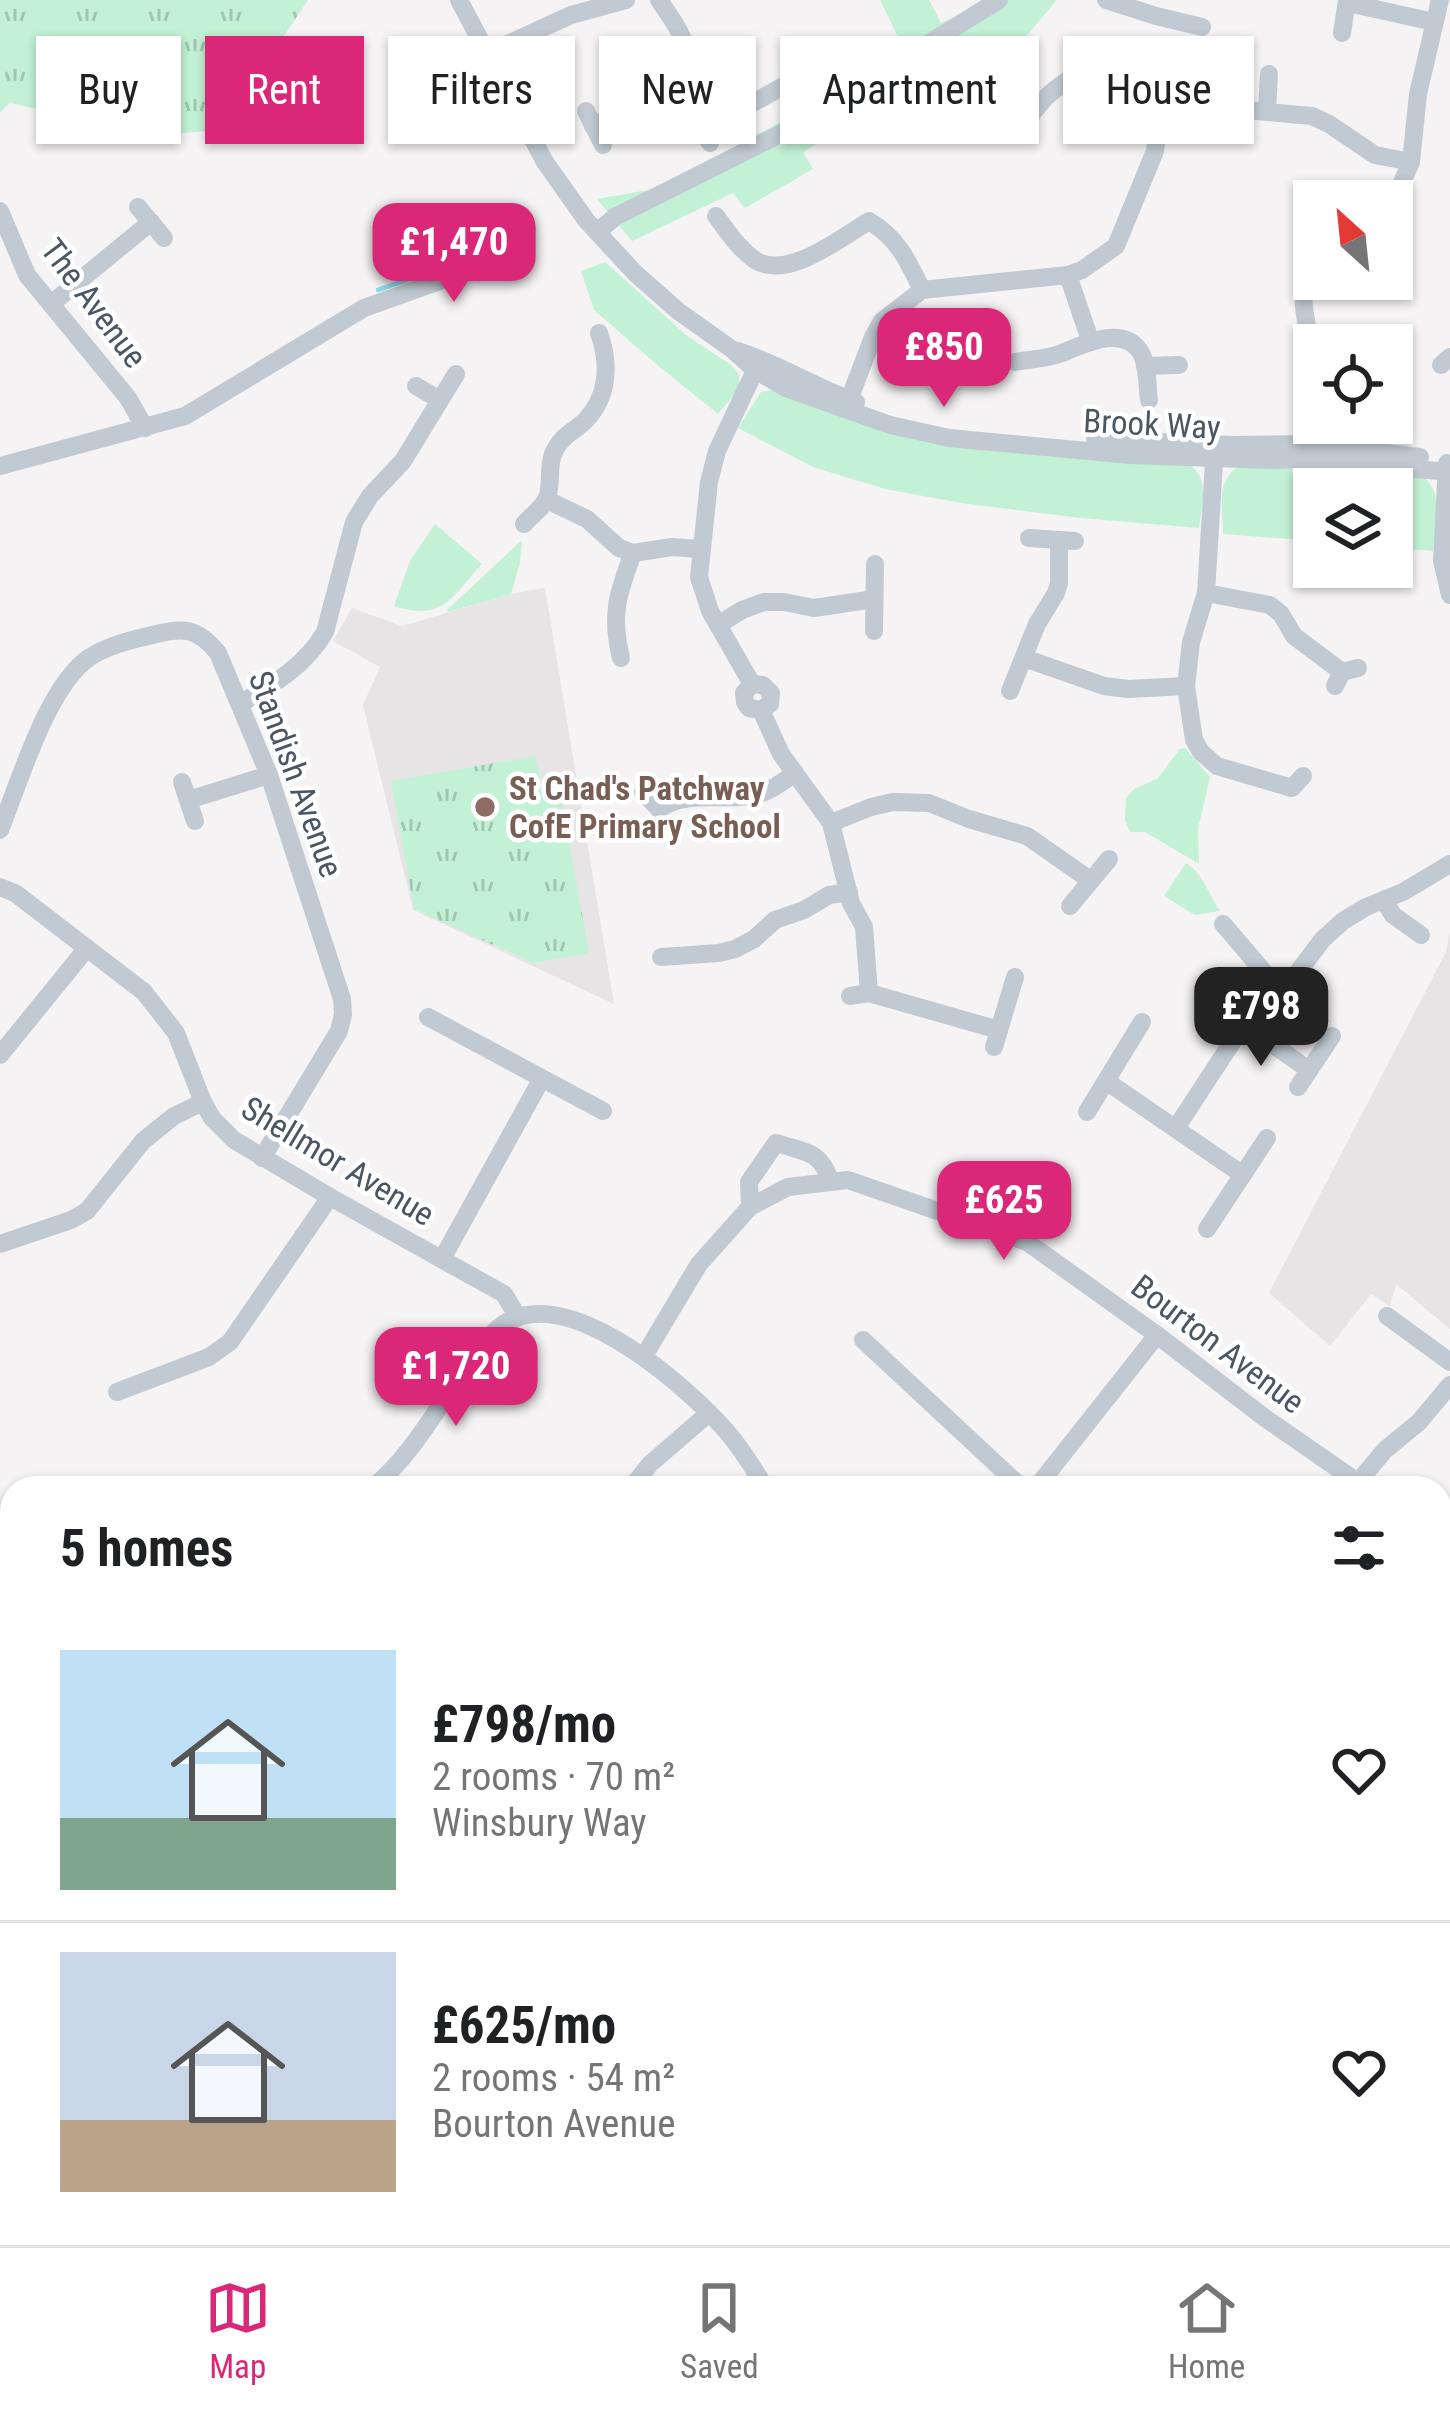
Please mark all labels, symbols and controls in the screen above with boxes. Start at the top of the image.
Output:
chip: Buy [36,36,181,144]
chip: Rent [205,36,364,144]
chip: Filters [388,36,575,144]
chip: New [599,36,756,144]
chip: Apartment [780,36,1039,144]
chip: House [1063,36,1254,144]
north arrow [1293,180,1413,300]
map controls [1293,180,1413,588]
pin: £1,470 [356,203,552,305]
text: £1,470 [400,219,508,265]
street label: The Avenue [33,231,155,375]
pin: £850 [873,308,1015,410]
text: £850 [904,324,984,370]
button: locate [1293,324,1413,444]
street label: Brook Way [1082,401,1222,447]
button: layers [1293,468,1413,588]
street label: Standish Avenue [241,666,351,882]
place label: St Chad's Patchway CofE Primary School [509,769,781,846]
marker: St Chad's Patchway CofE Primary School [472,794,498,820]
pin: £798 [1190,967,1332,1069]
text: £798 [1221,983,1301,1029]
street label: Shellmor Avenue [235,1088,441,1234]
pin: £625 [933,1161,1075,1263]
text: £625 [964,1177,1044,1223]
street label: Bourton Avenue [1124,1266,1312,1422]
pin: £1,720 [358,1327,554,1429]
text: £1,720 [402,1343,510,1389]
icon: filters [1326,1515,1392,1581]
text: 5 homes [60,1519,233,1578]
text: £798/mo [432,1695,616,1754]
icon: home [156,1698,300,1842]
icon: heart [1326,1737,1392,1803]
text: 2 rooms · 70 m² [432,1754,675,1800]
text: Winsbury Way [432,1800,647,1846]
text: £625/mo [432,1996,616,2055]
icon: home [156,2000,300,2144]
icon: heart [1326,2039,1392,2105]
text: 2 rooms · 54 m² [432,2055,675,2101]
text: Bourton Avenue [432,2101,675,2147]
tab: Map [205,2275,271,2386]
tab: Saved [680,2275,759,2386]
tab: Home [1168,2275,1245,2386]

